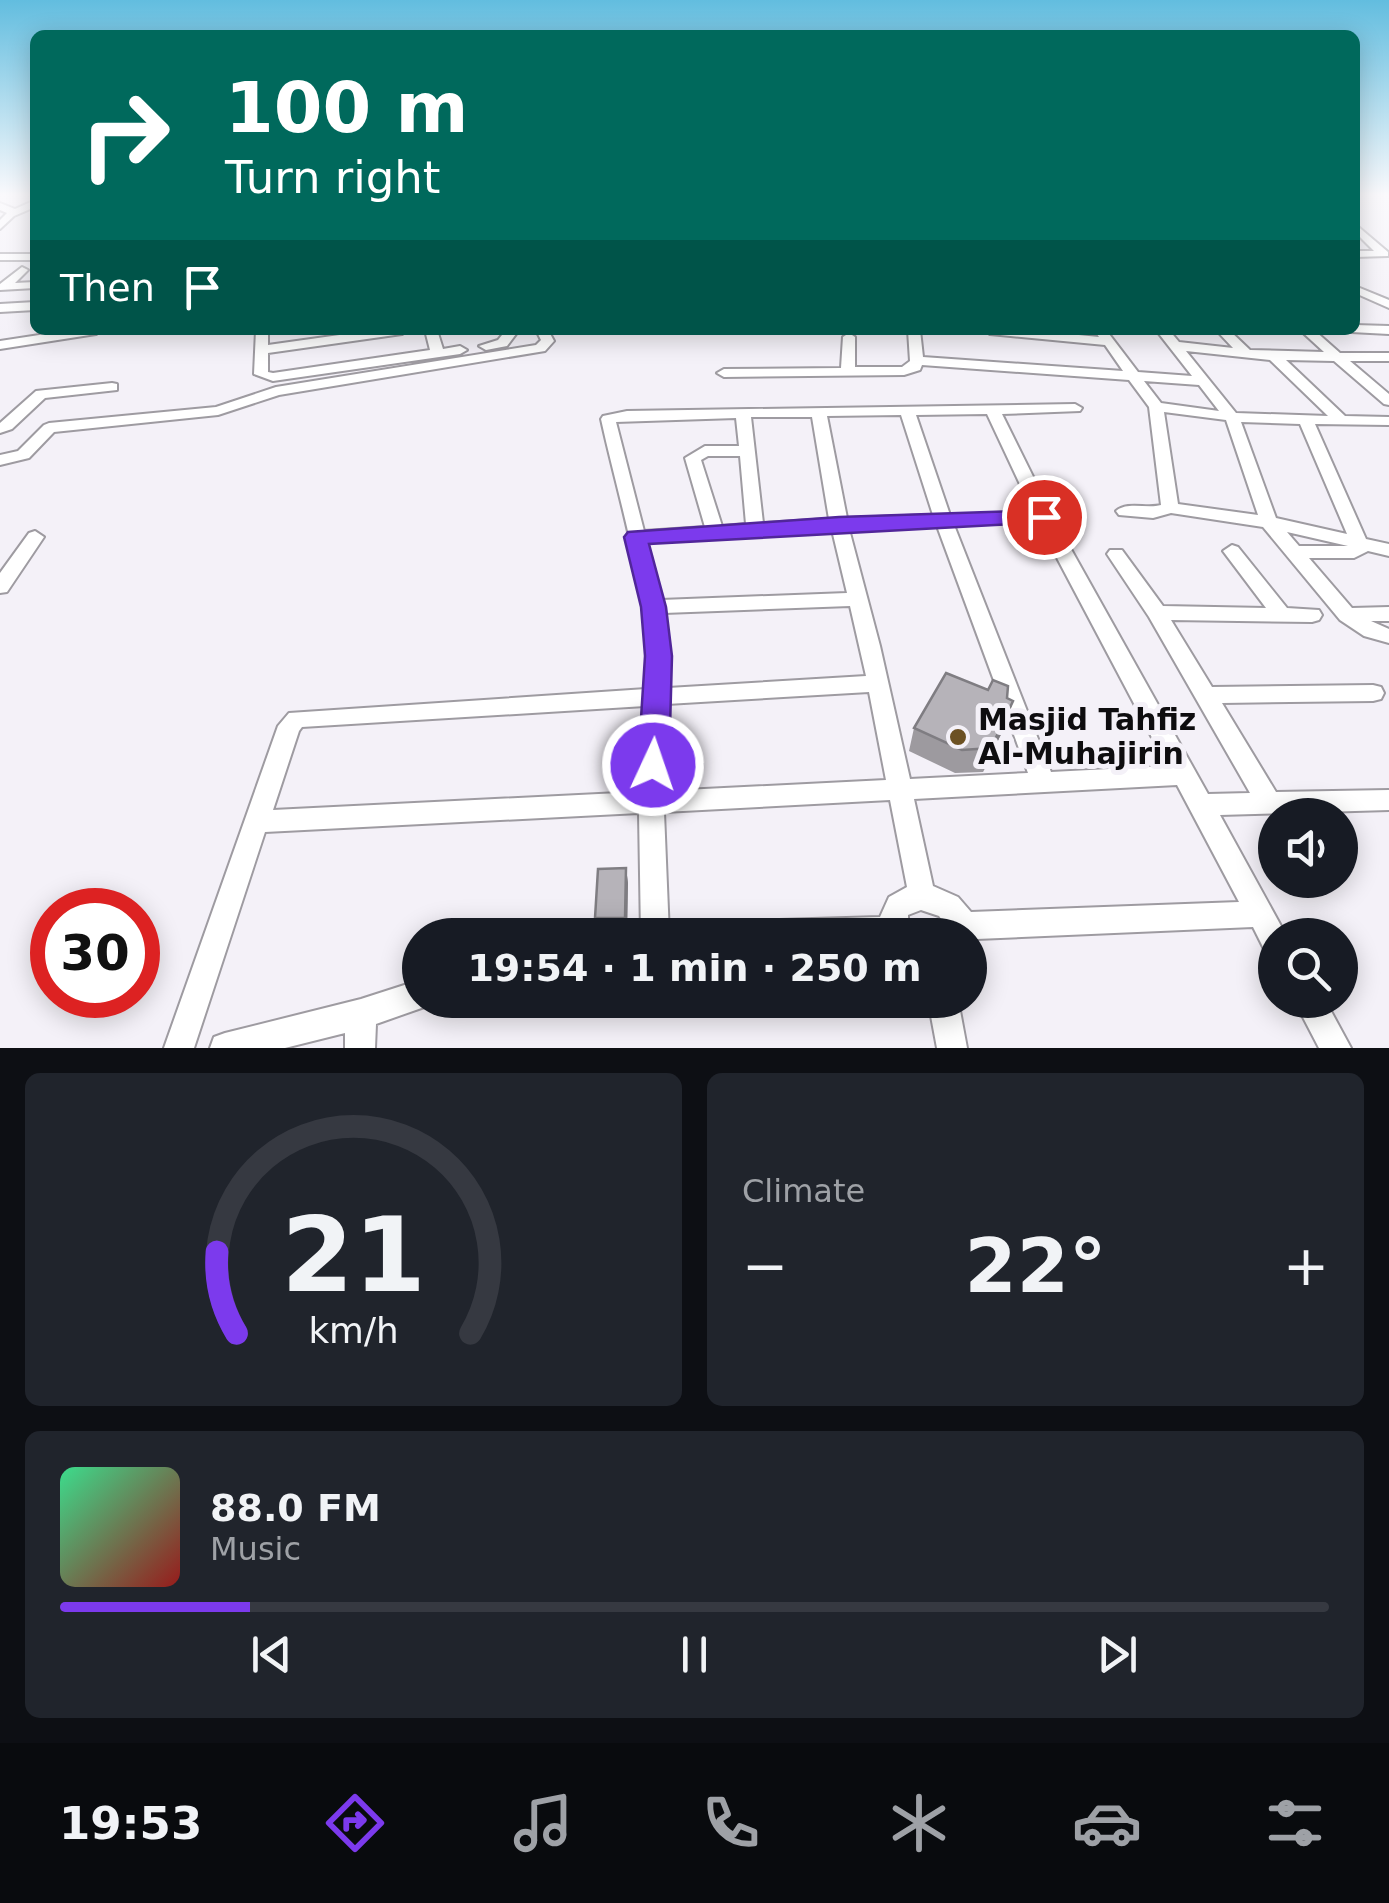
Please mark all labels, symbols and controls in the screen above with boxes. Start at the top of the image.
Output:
text: 100 m [225,67,468,149]
icon: right [60,70,190,200]
text: Turn right [225,151,440,204]
icon: arrive [175,260,230,315]
text: Then [60,266,155,310]
pin [1002,475,1087,560]
icon: arrive [1017,490,1072,545]
place label: Masjid Tahfiz Al-Muhajirin [978,702,1196,771]
position arrow [601,713,705,817]
marker: Masjid Tahfiz Al-Muhajirin [947,726,969,748]
map controls [1258,798,1358,1018]
button: sound [1258,798,1358,898]
speed limit sign: 30 [30,888,160,1018]
button: search [1258,918,1358,1018]
text: 19:54 · 1 min · 250 m [467,946,922,990]
text: Climate [742,1172,865,1210]
text: 21 [281,1194,426,1316]
text: 22° [965,1222,1106,1310]
text: − [742,1234,788,1298]
text: + [1283,1234,1329,1298]
text: km/h [308,1310,399,1351]
text: 88.0 FM [210,1486,381,1530]
text: Music [210,1530,301,1568]
icon: previous [244,1627,299,1682]
icon: pause [667,1627,722,1682]
icon: next [1090,1627,1145,1682]
icon: directions [320,1788,390,1858]
icon: music [508,1788,578,1858]
icon: phone [696,1788,766,1858]
icon: climate [884,1788,954,1858]
icon: car [1072,1788,1142,1858]
icon: filters [1260,1788,1330,1858]
text: 19:53 [59,1797,202,1850]

